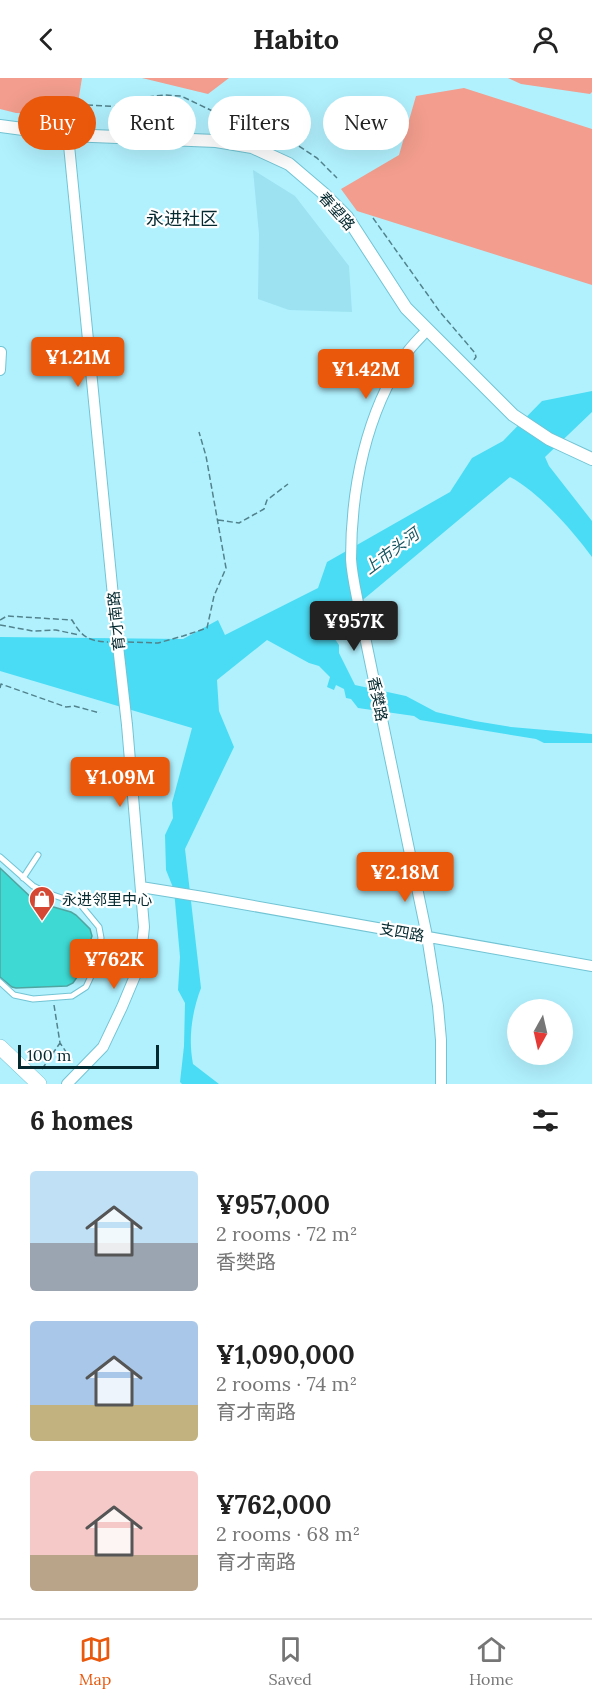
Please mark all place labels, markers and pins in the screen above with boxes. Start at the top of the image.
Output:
pin: ¥1.21M [29,337,127,388]
pin: ¥1.42M [317,349,415,400]
pin: ¥957K [312,601,396,652]
pin: ¥1.09M [71,757,169,808]
pin: ¥2.18M [356,852,454,903]
shop icon: 永进邻里中心 [27,884,57,922]
place label: 永进邻里中心 [62,890,152,909]
pin: ¥762K [72,939,156,990]

